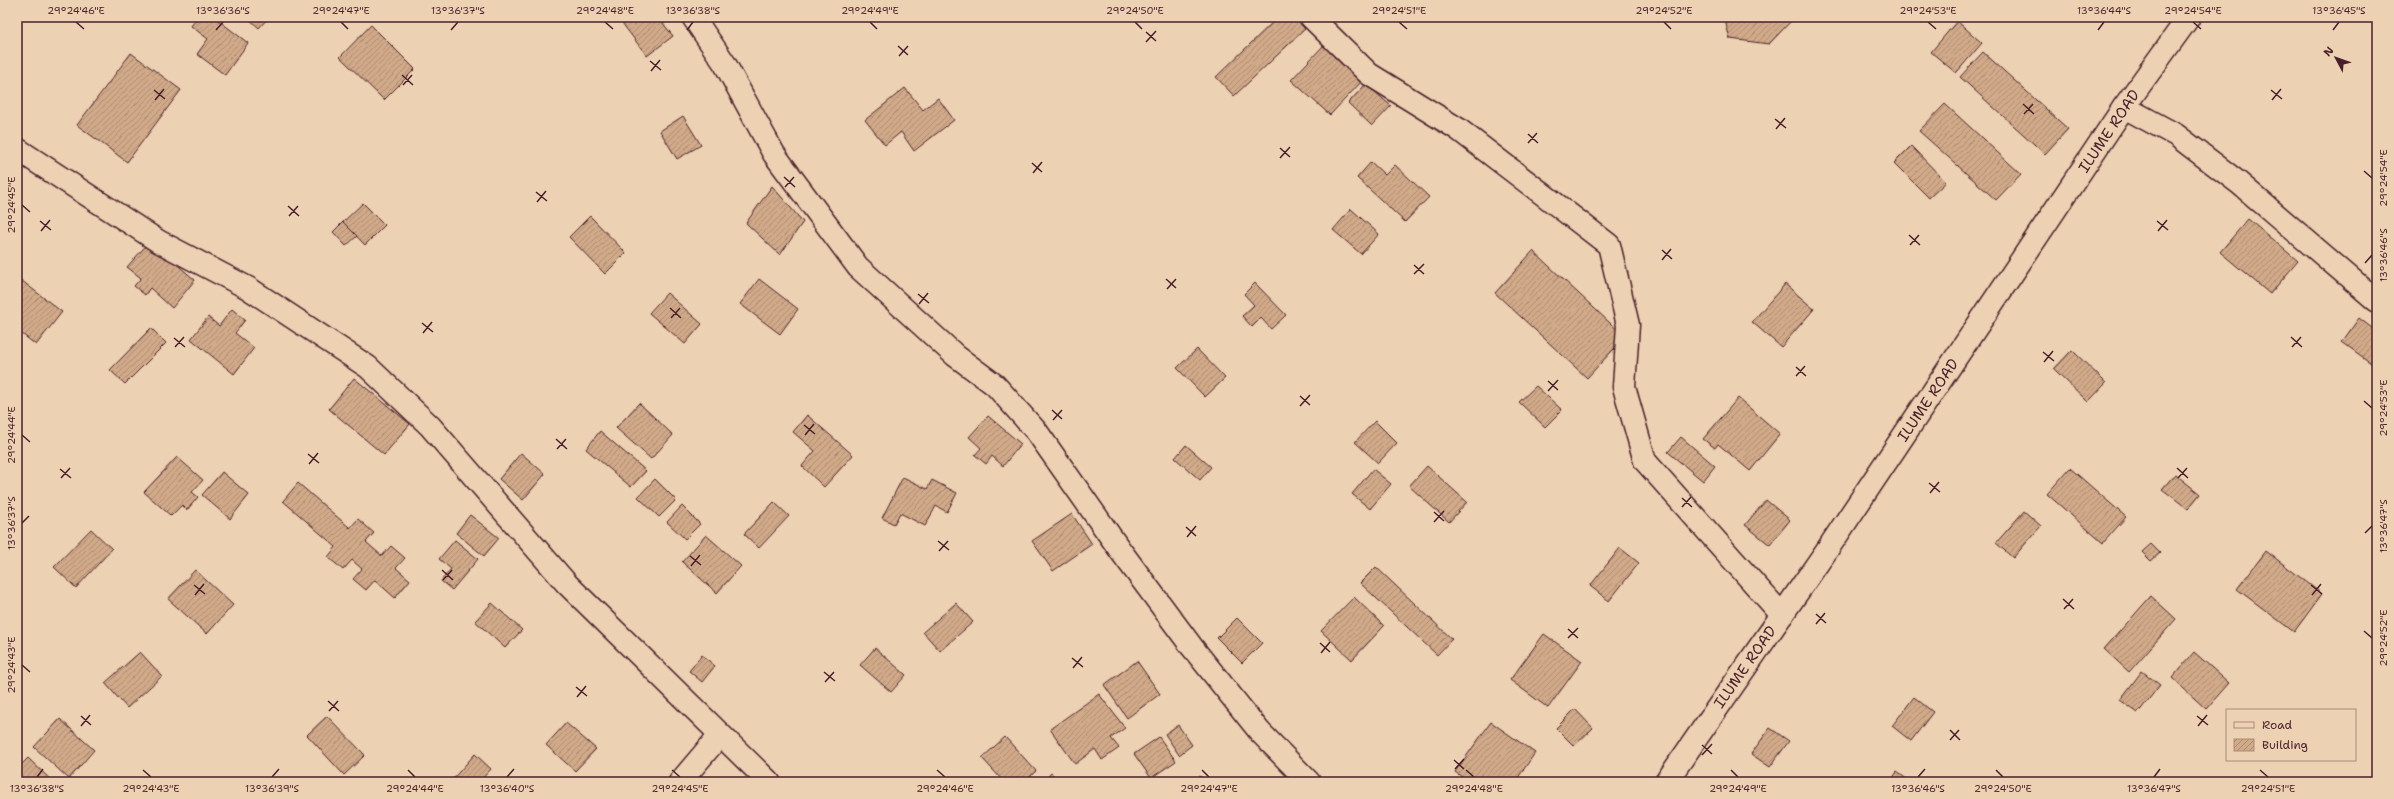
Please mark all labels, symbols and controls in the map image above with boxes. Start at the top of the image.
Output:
text: 29°24'46"E [47,4,105,17]
text: 13°36'36"S [196,4,250,17]
text: 29°24'47"E [312,4,370,17]
text: 13°36'37"S [431,4,485,17]
text: 29°24'48"E [576,4,634,17]
text: 13°36'38"S [666,4,721,17]
text: 29°24'49"E [841,4,899,17]
text: 29°24'50"E [1106,4,1164,17]
text: 29°24'51"E [1372,4,1426,17]
text: 29°24'52"E [1635,4,1693,17]
text: 29°24'53"E [1900,4,1957,17]
text: 13°36'44"S [2077,4,2132,17]
text: 29°24'54"E [2164,4,2222,17]
text: 13°36'45"S [2312,4,2366,17]
north arrow [2316,38,2356,78]
text: N [2320,43,2338,60]
street label: ILUME ROAD [2074,85,2144,176]
text: 29°24'54"E [2377,149,2390,207]
text: 29°24'45"E [5,177,18,233]
text: 13°36'46"S [2377,228,2390,282]
street label: ILUME ROAD [1893,354,1963,445]
text: 29°24'53"E [2377,380,2390,437]
text: 29°24'44"E [5,406,18,464]
text: 13°36'37"S [5,496,18,550]
text: 13°36'47"S [2377,499,2390,553]
text: 29°24'52"E [2377,609,2390,667]
street label: ILUME ROAD [1709,622,1781,712]
text: 29°24'43"E [5,636,18,694]
legend [2226,709,2356,761]
text: Road [2262,717,2293,733]
text: Building [2262,737,2308,753]
text: 13°36'38"S [10,782,65,795]
text: 29°24'43"E [122,782,180,795]
text: 13°36'39"S [245,782,299,795]
text: 29°24'44"E [386,782,444,795]
text: 13°36'40"S [480,782,535,795]
text: 29°24'45"E [652,782,708,795]
text: 29°24'46"E [916,782,974,795]
text: 29°24'47"E [1180,782,1238,795]
text: 29°24'48"E [1445,782,1503,795]
text: 29°24'49"E [1709,782,1767,795]
text: 13°36'46"S [1891,782,1945,795]
text: 29°24'50"E [1974,782,2032,795]
text: 13°36'47"S [2127,782,2181,795]
text: 29°24'51"E [2241,782,2295,795]

